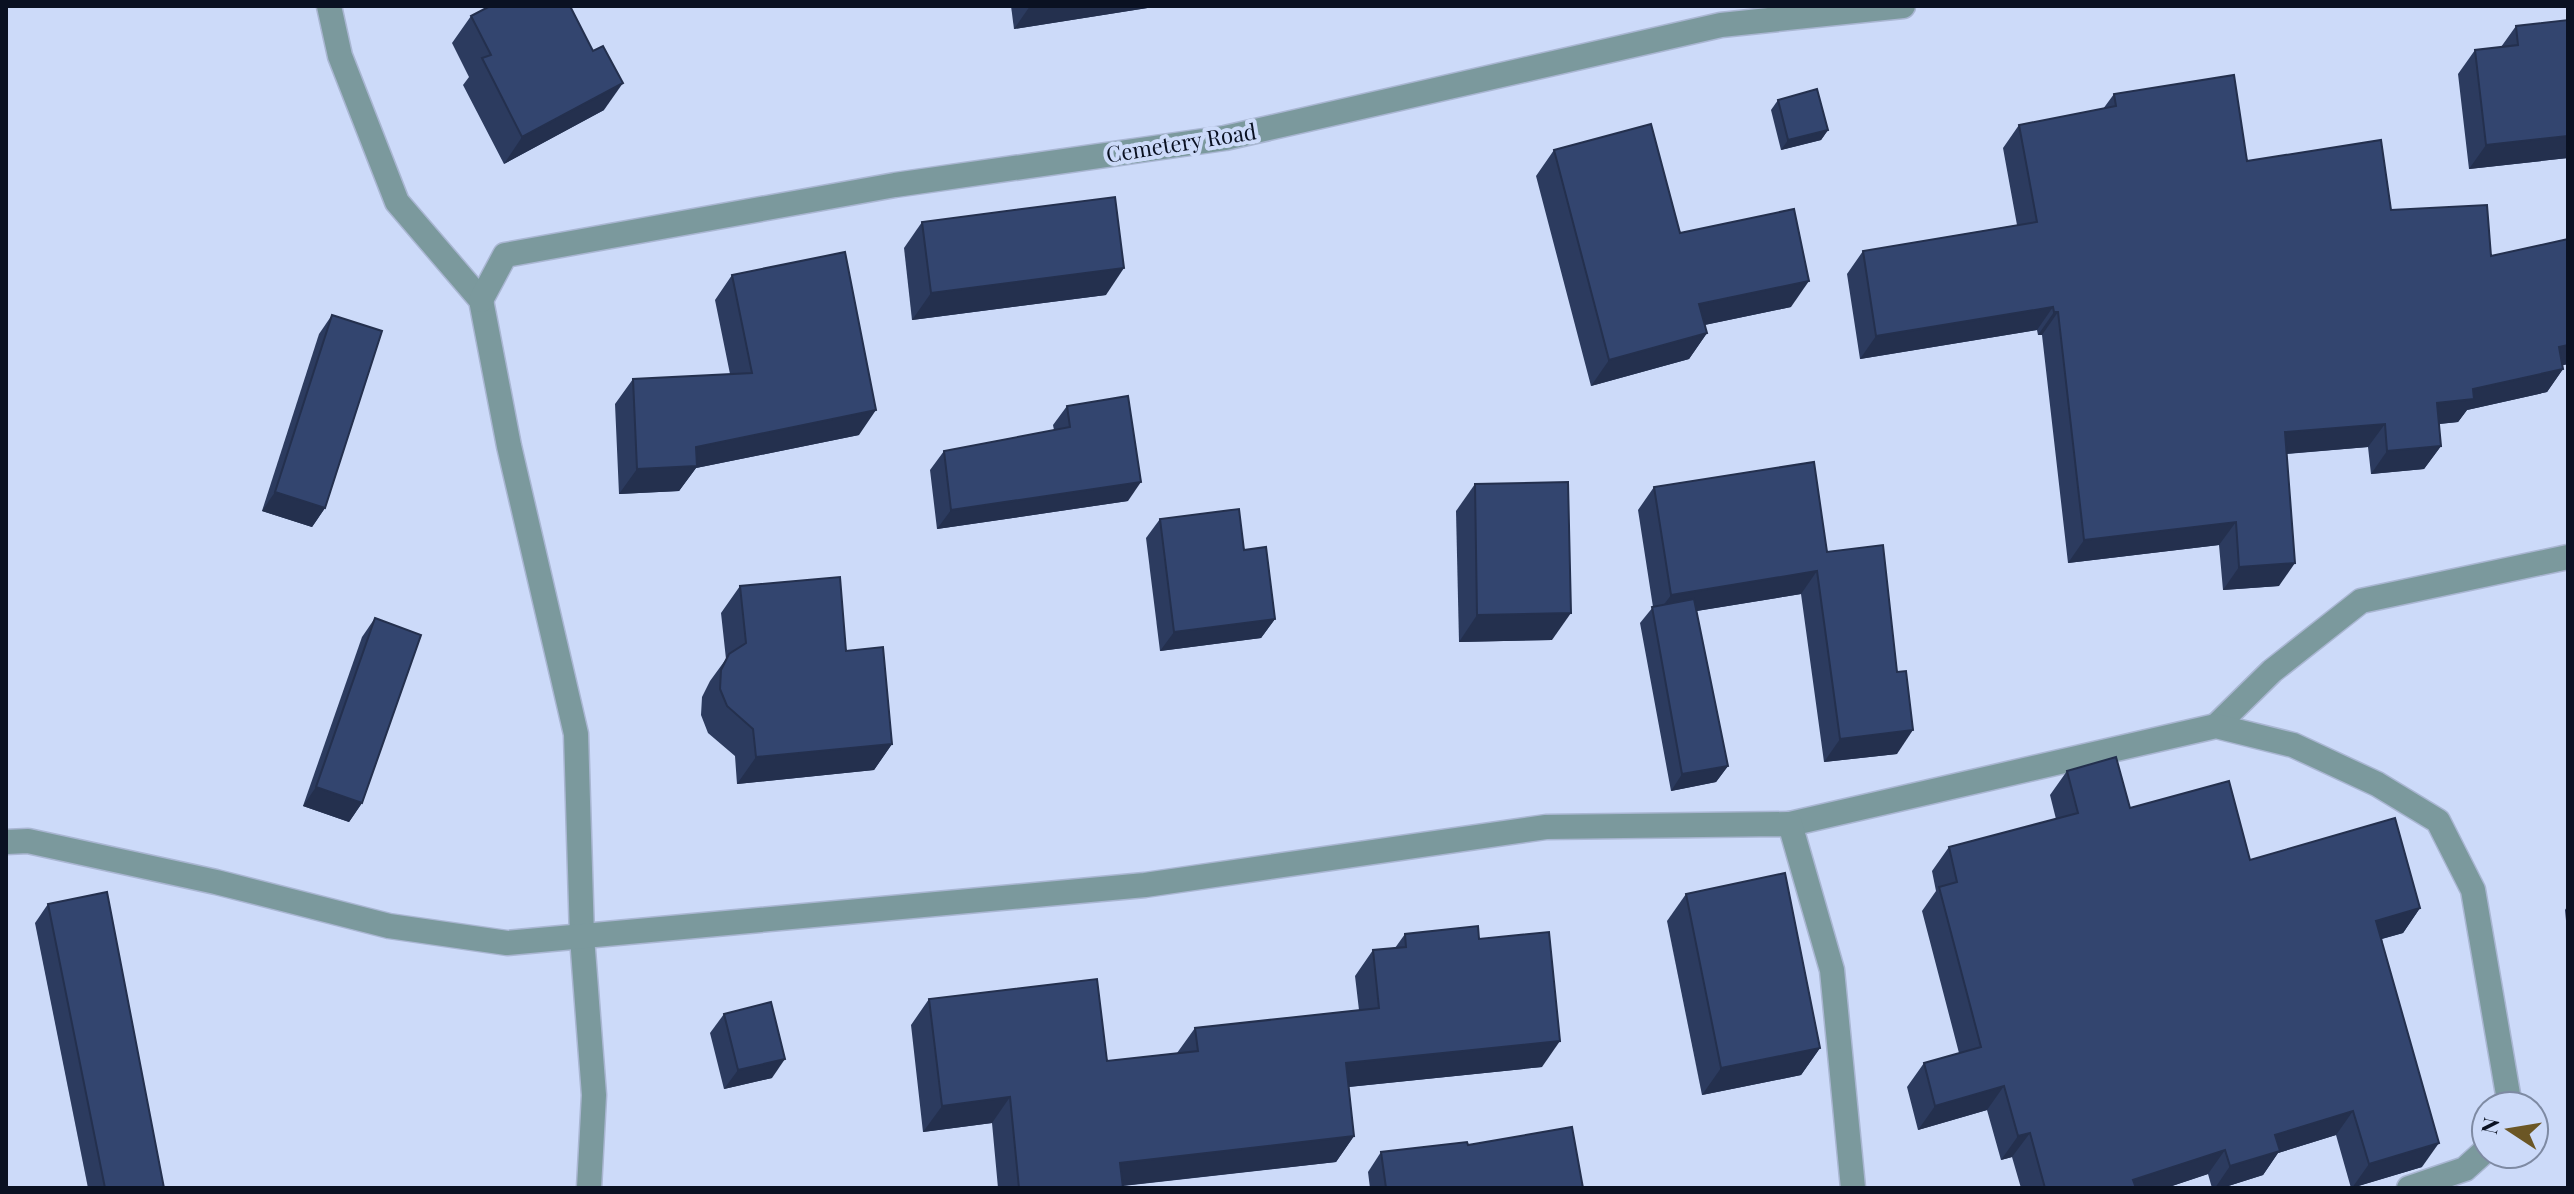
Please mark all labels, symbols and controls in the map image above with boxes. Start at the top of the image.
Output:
street label: Cemetery Road [1104,115,1258,169]
north arrow [2470,1090,2550,1170]
text: N [2473,1115,2506,1137]

